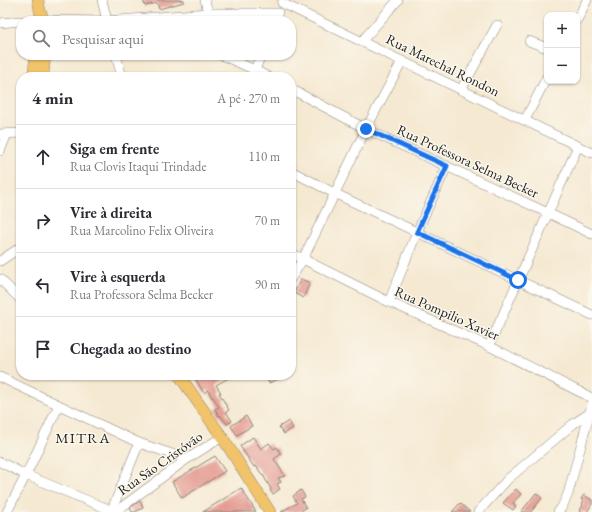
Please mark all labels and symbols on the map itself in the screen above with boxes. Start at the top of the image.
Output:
street label: Rua Marechal Rondon [383,30,503,101]
route end [357,120,375,138]
street label: Rua Professora Selma Becker [394,120,542,202]
route start [509,271,527,289]
street label: Rua Pompilio Xavier [392,282,502,344]
street label: Rua São Cristóvão [114,427,206,499]
district label: MITRA [55,428,111,447]

